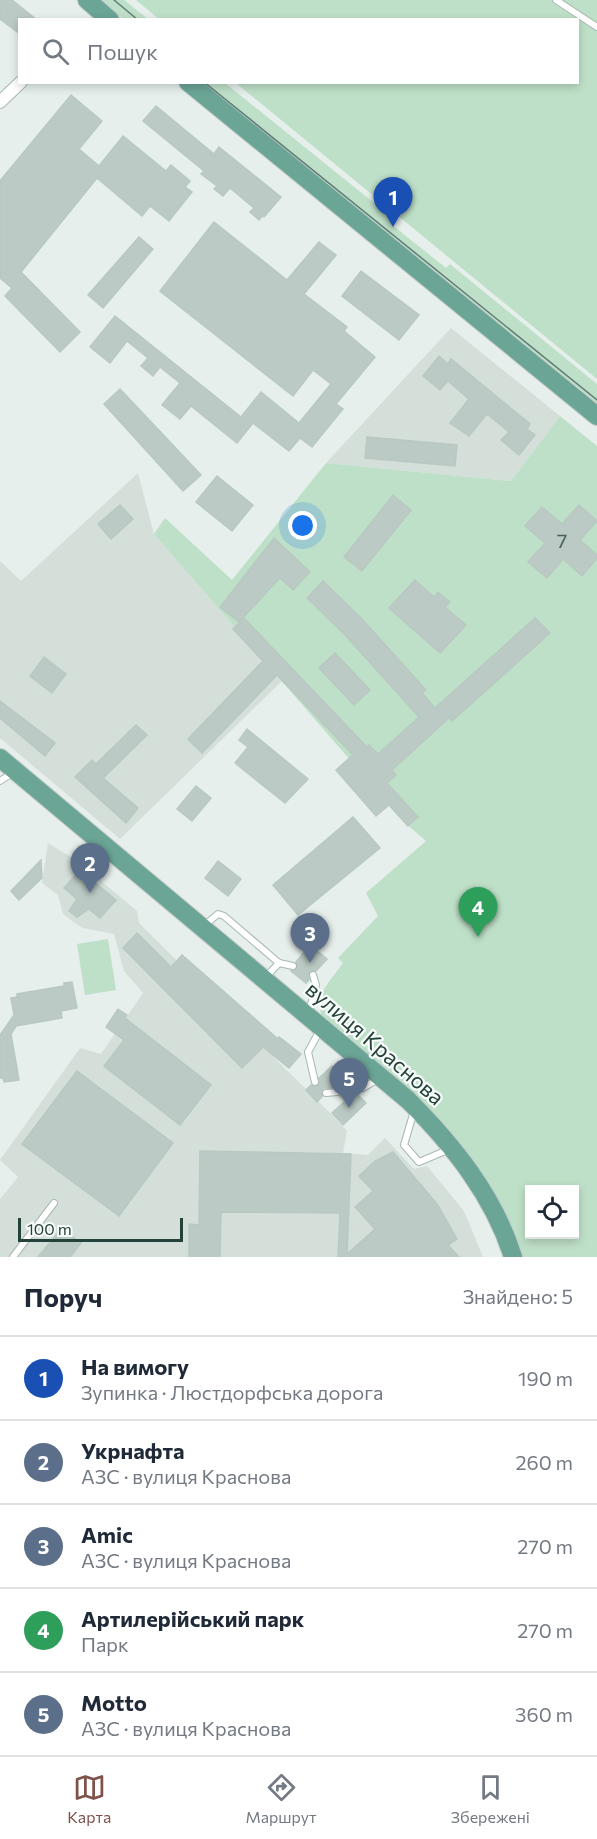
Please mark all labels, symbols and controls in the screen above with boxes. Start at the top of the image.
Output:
search box [18,18,579,84]
icon: search [39,35,72,68]
text: Пошук [87,38,158,65]
pin: 1 [374,178,412,227]
your location [288,511,317,540]
house number: 7 [557,528,567,552]
pin: 2 [70,844,110,893]
pin: 4 [458,888,498,937]
pin: 3 [290,914,330,963]
street label: вулиця Краснова [301,975,450,1110]
pin: 5 [330,1058,368,1108]
map controls [525,1185,579,1239]
button: locate [525,1185,579,1239]
scale bar [18,1215,183,1242]
text: 100 m [27,1219,72,1238]
text: Поруч [24,1281,102,1312]
text: Знайдено: 5 [463,1284,573,1308]
text: На вимогу [81,1353,189,1380]
text: 1 [39,1366,48,1390]
text: 190 m [518,1366,573,1390]
text: Зупинка · Люстдорфська дорога [81,1380,383,1404]
text: Укрнафта [81,1437,185,1464]
text: 2 [38,1450,49,1474]
text: 260 m [515,1450,573,1474]
text: АЗС · вулиця Краснова [81,1464,291,1488]
text: Amic [81,1521,133,1548]
text: 3 [38,1534,49,1558]
text: 270 m [517,1534,573,1558]
text: АЗС · вулиця Краснова [81,1548,291,1572]
text: Артилерійський парк [81,1605,304,1632]
text: 4 [37,1618,50,1642]
text: 270 m [517,1618,573,1642]
text: Парк [81,1632,129,1656]
text: Motto [81,1689,147,1716]
text: 5 [38,1702,49,1726]
text: 360 m [515,1702,573,1726]
text: АЗС · вулиця Краснова [81,1716,291,1740]
tab: Карта [67,1771,111,1826]
tab: Маршрут [245,1771,317,1826]
tab: Збережені [451,1771,530,1826]

